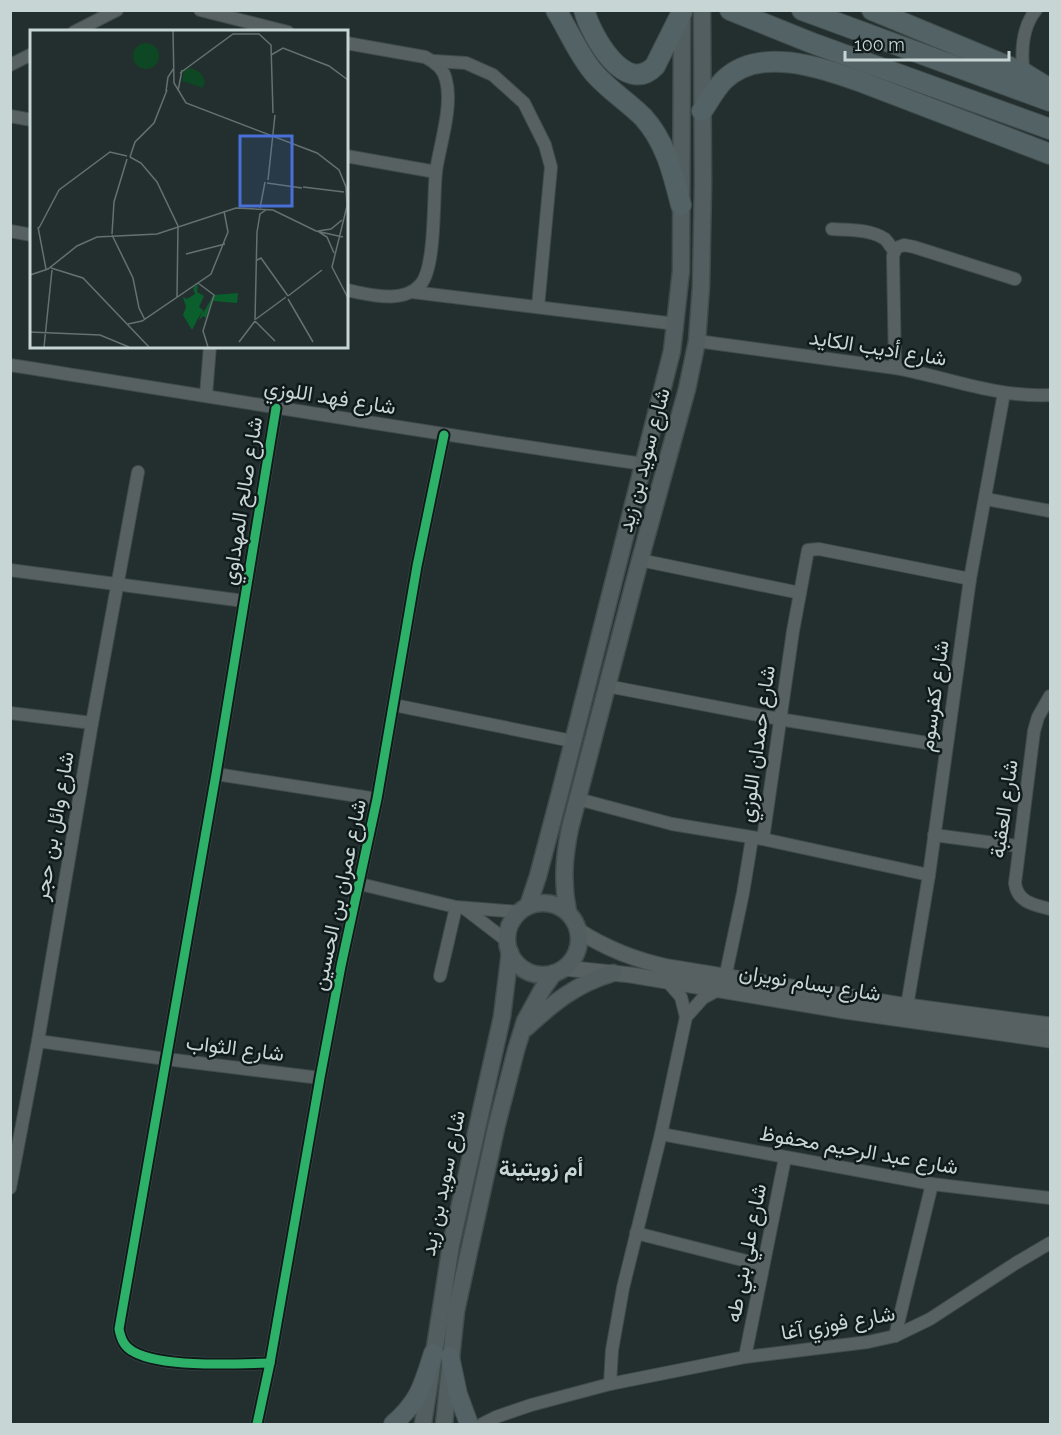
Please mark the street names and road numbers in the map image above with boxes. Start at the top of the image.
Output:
street label: شارع أديب الكايد [807,324,949,373]
street label: شارع فهد اللوزي [262,374,398,424]
street label: شارع سويد بن زيد [612,385,677,535]
street label: شارع صالح المهداوي [216,415,272,588]
street label: شارع كفرسوم [913,639,956,754]
street label: شارع حمدان اللوزي [733,664,785,825]
street label: شارع وائل بن حجر [28,749,81,904]
street label: شارع العقبة [984,758,1025,860]
street label: شارع عمران بن الحسين [306,797,373,993]
street label: شارع بسام نويران [737,959,883,1008]
street label: شارع الثواب [184,1029,286,1068]
street label: شارع سويد بن زيد [415,1108,472,1258]
street label: شارع عبد الرحيم محفوظ [758,1120,960,1181]
street label: شارع علي بني طه [720,1181,776,1325]
street label: شارع فوزي آغا [779,1300,898,1350]

